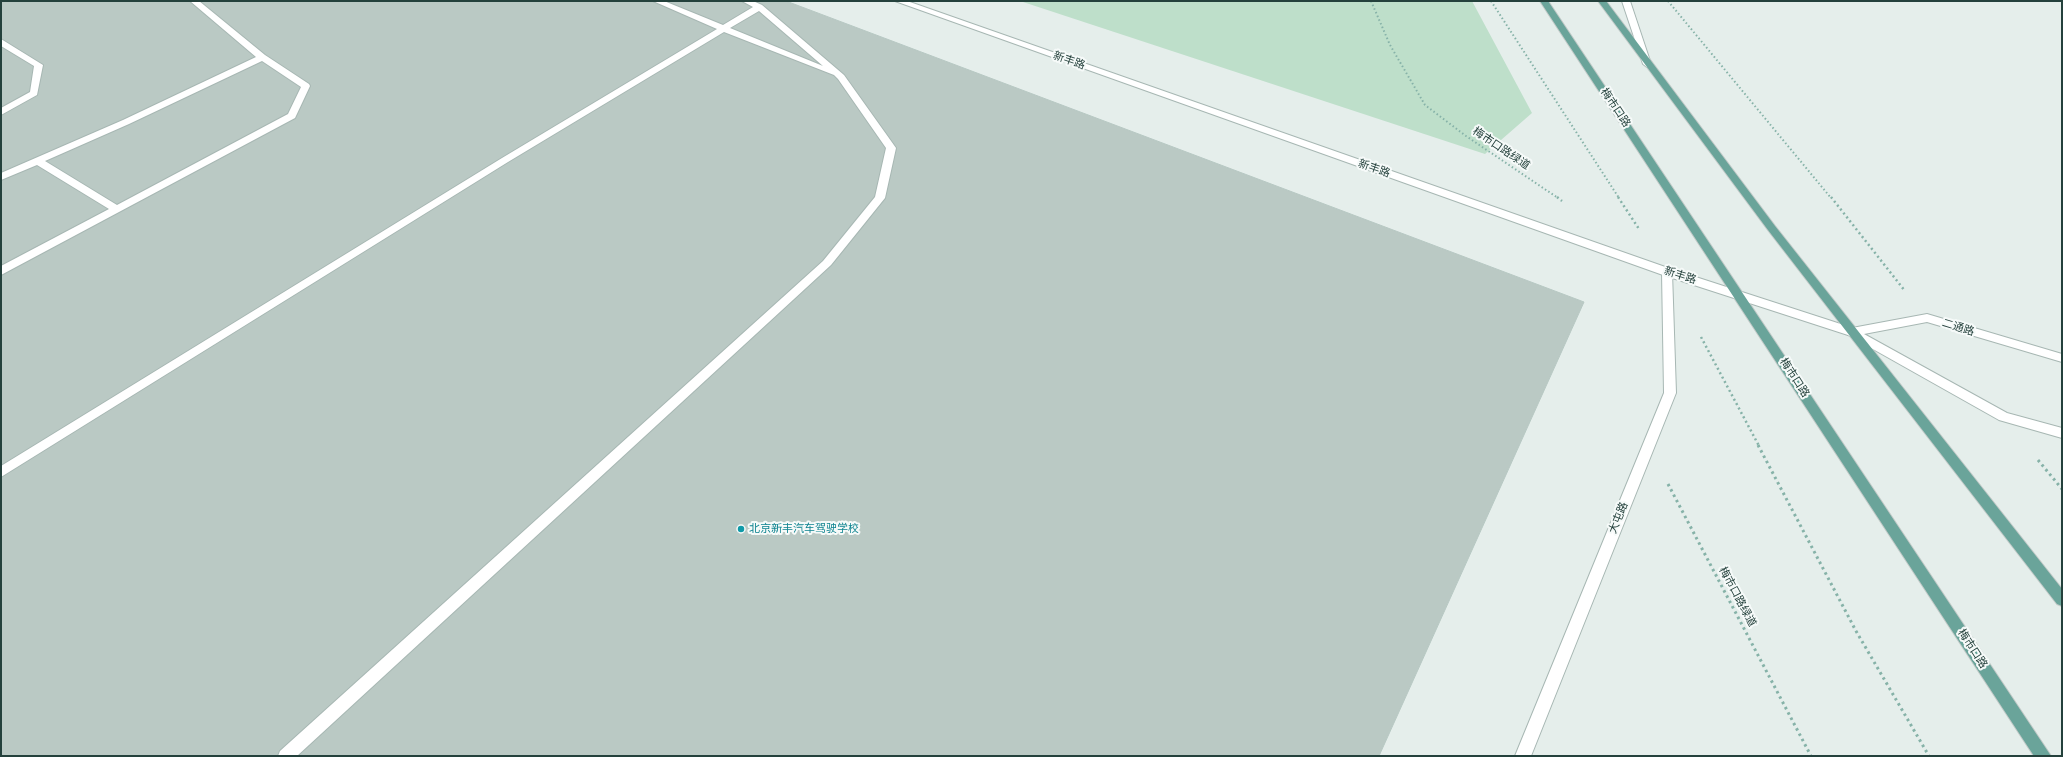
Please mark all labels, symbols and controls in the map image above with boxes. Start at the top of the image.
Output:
street label: 新丰路 [1051,49,1087,73]
street label: 梅市口路 [1597,86,1633,130]
street label: 梅市口路绿道 [1470,125,1532,173]
street label: 新丰路 [1356,157,1392,181]
street label: 新丰路 [1662,265,1698,287]
street label: 二通路 [1940,317,1976,339]
street label: 梅市口路 [1776,356,1812,400]
street label: 大屯路 [1607,500,1631,536]
place label: 北京新丰汽车驾驶学校 [749,522,859,536]
marker: 北京新丰汽车驾驶学校 [736,524,746,534]
street label: 梅市口路绿道 [1716,565,1758,629]
street label: 梅市口路 [1954,627,1990,671]

